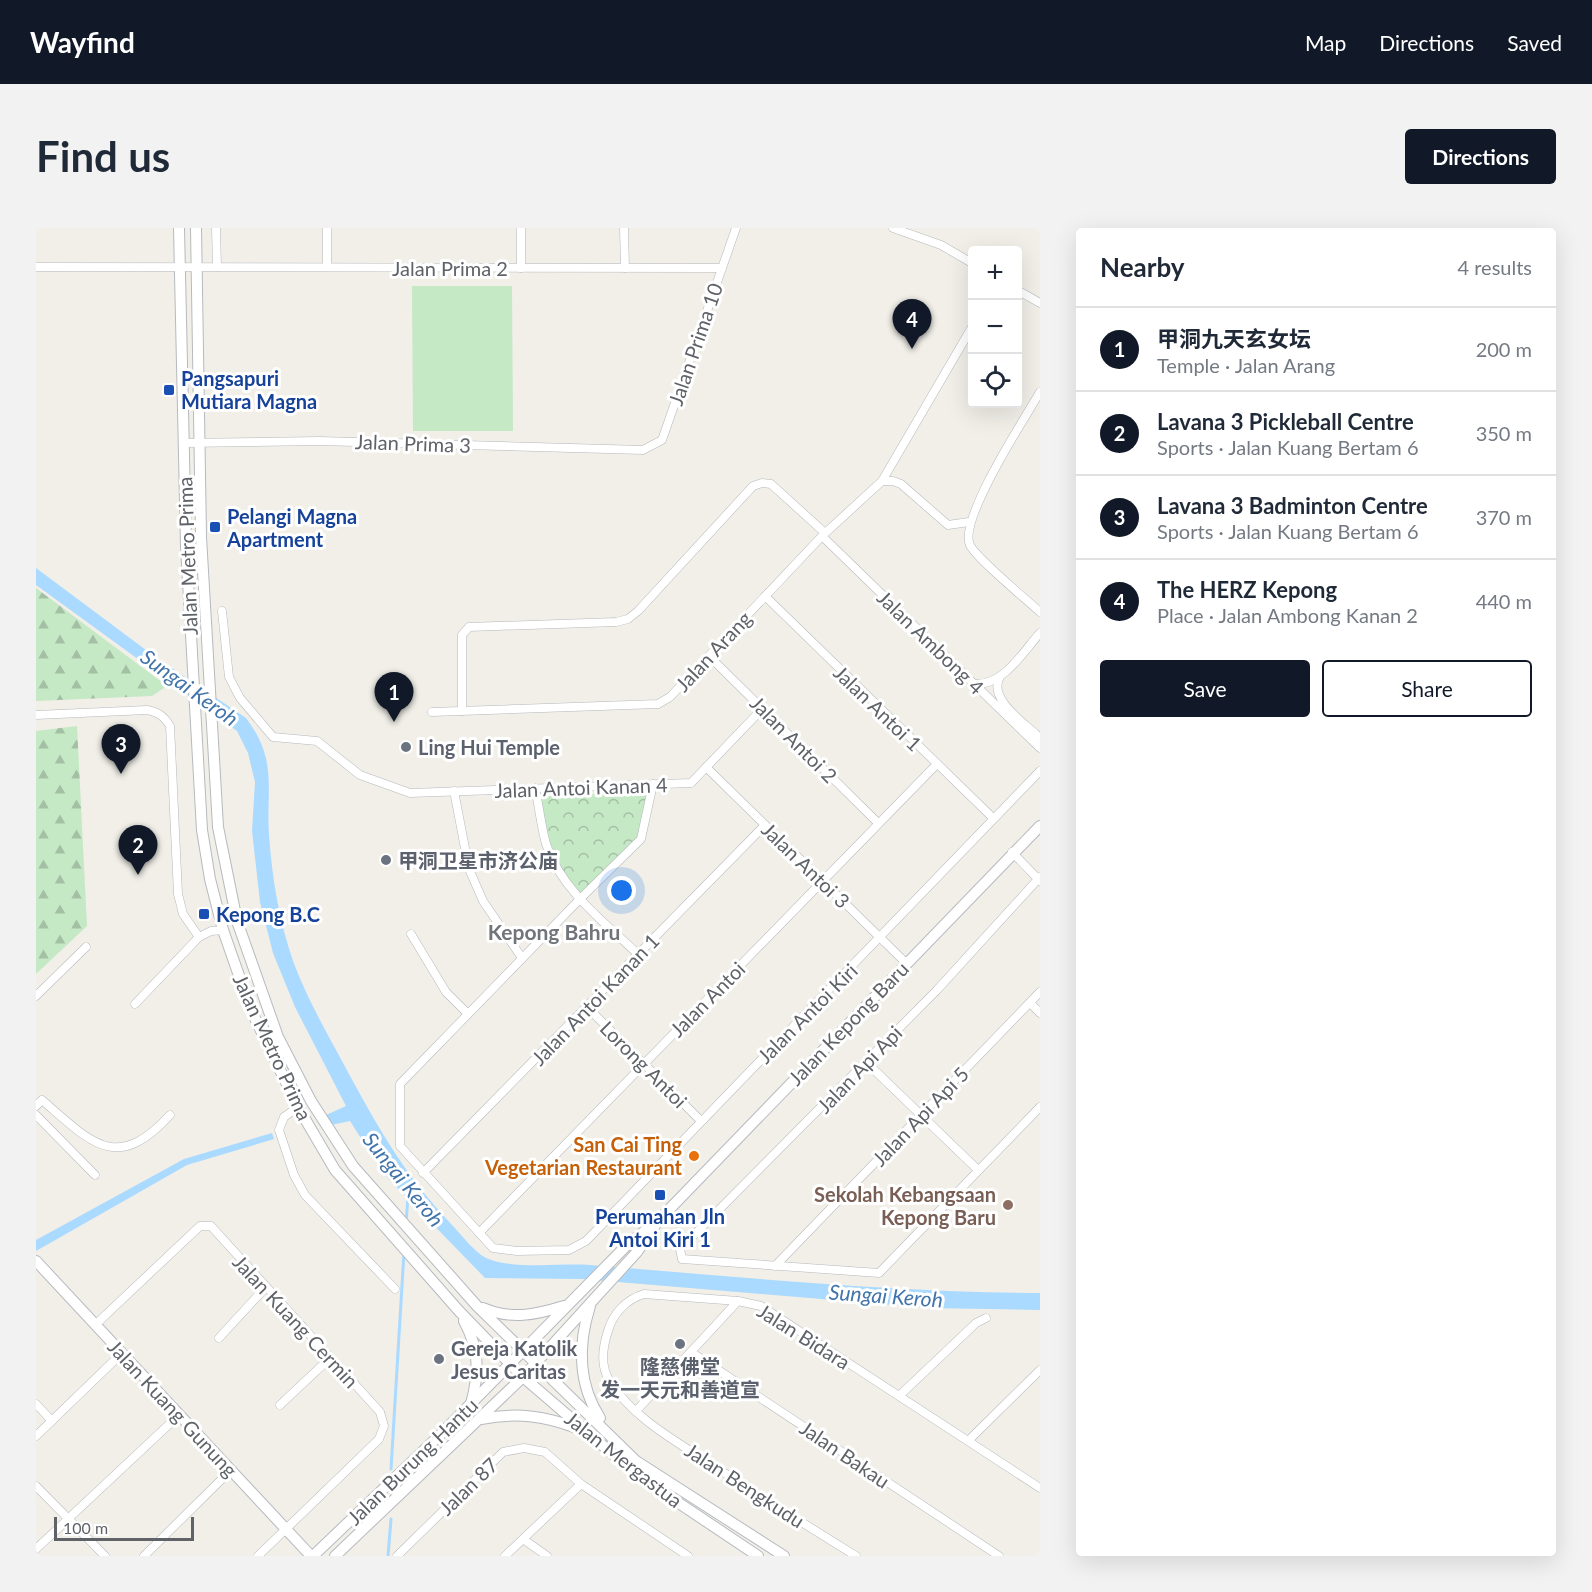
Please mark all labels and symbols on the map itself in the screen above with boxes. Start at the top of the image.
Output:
street label: Jalan Prima 2 [392,256,508,280]
street label: Jalan Prima 10 [663,280,727,408]
pin: 4 [892,300,932,349]
place label: Pangsapuri Mutiara Magna [181,366,317,413]
marker: Pangsapuri Mutiara Magna [162,383,176,397]
street label: Jalan Prima 3 [355,429,471,457]
street label: Jalan Metro Prima [172,476,202,636]
place label: Pelangi Magna Apartment [226,504,357,551]
marker: Pelangi Magna Apartment [208,520,222,534]
street label: Jalan Ambong 4 [873,585,990,699]
street label: Jalan Arang [670,606,756,696]
water label: Sungai Keroh [137,643,243,731]
street label: Jalan Antoi 1 [829,660,927,756]
pin: 1 [374,672,414,722]
street label: Jalan Antoi 2 [746,691,842,787]
pin: 3 [102,724,140,774]
place label: Ling Hui Temple [418,735,560,759]
marker: Ling Hui Temple [399,740,413,754]
street label: Jalan Antoi Kanan 4 [494,772,668,802]
street label: Jalan Antoi 3 [757,817,855,913]
pin: 2 [118,826,158,875]
place label: 甲洞卫星市济公庙 [398,848,558,872]
marker: 甲洞卫星市济公庙 [379,853,393,867]
your location [607,876,636,905]
place label: Kepong B.C [216,902,320,926]
marker: Kepong B.C [197,907,211,921]
district label: Kepong Bahru [488,919,620,944]
street label: Jalan Antoi Kanan 1 [526,928,664,1070]
street label: Jalan Kepong Baru [783,956,913,1090]
street label: Jalan Antoi [665,957,749,1041]
street label: Jalan Antoi Kiri [752,958,862,1068]
street label: Jalan Metro Prima [229,970,317,1124]
street label: Lorong Antoi [596,1016,692,1112]
street label: Jalan Api Api [812,1020,906,1118]
street label: Jalan Api Api 5 [867,1061,973,1171]
water label: Sungai Keroh [358,1127,450,1231]
place label: San Cai Ting Vegetarian Restaurant [484,1132,683,1179]
marker: San Cai Ting Vegetarian Restaurant [687,1149,701,1163]
place label: Sekolah Kebangsaan Kepong Baru [814,1182,996,1229]
marker: Perumahan Jln Antoi Kiri 1 [653,1188,667,1202]
marker: Sekolah Kebangsaan Kepong Baru [1001,1198,1015,1212]
place label: Perumahan Jln Antoi Kiri 1 [595,1204,725,1251]
street label: Jalan Kuang Cermin [228,1250,364,1392]
water label: Sungai Keroh [828,1279,944,1311]
street label: Jalan Bidara [753,1298,855,1374]
street label: Jalan Kuang Gunung [103,1334,243,1482]
place label: Gereja Katolik Jesus Caritas [451,1336,578,1383]
marker: 隆慈佛堂 发一天元和善道宣 [673,1337,687,1351]
marker: Gereja Katolik Jesus Caritas [432,1352,446,1366]
place label: 隆慈佛堂 发一天元和善道宣 [600,1354,760,1401]
street label: Jalan Burung Hantu [342,1393,482,1529]
street label: Jalan Mergastua [561,1406,687,1512]
street label: Jalan Bakau [796,1415,894,1493]
street label: Jalan Bengkudu [681,1437,809,1533]
street label: Jalan 87 [434,1452,502,1520]
scale bar [54,1514,194,1542]

